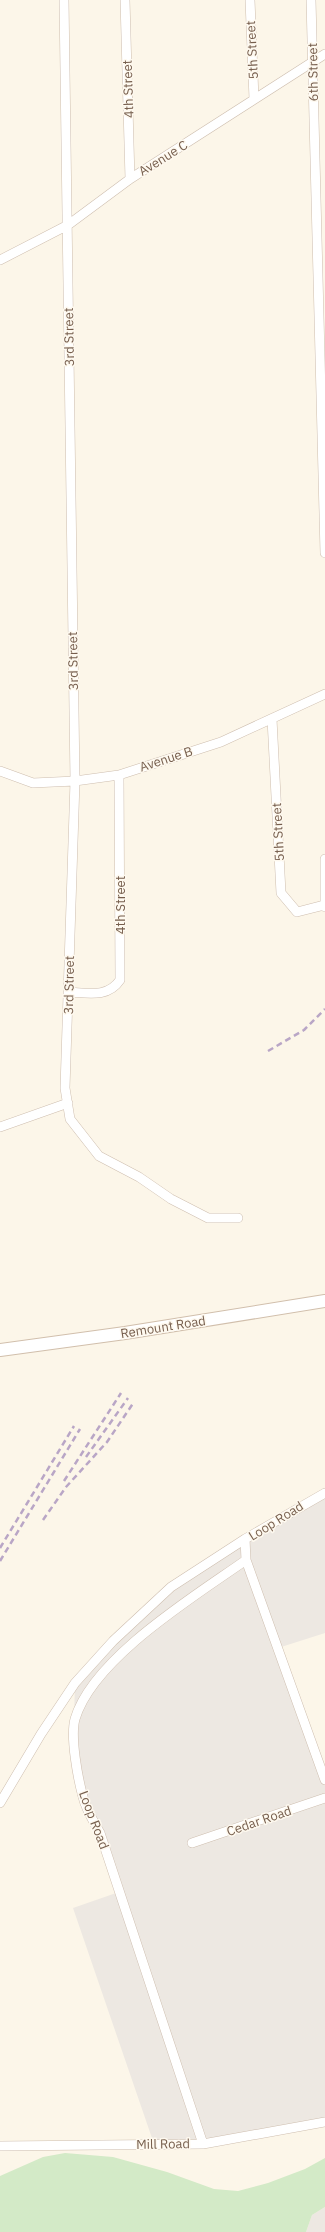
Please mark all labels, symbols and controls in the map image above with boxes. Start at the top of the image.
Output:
street label: 5th Street [242,20,262,80]
street label: 6th Street [304,43,322,101]
street label: 4th Street [118,59,138,119]
street label: Avenue C [135,136,191,180]
street label: 3rd Street [60,307,78,367]
street label: 3rd Street [64,631,82,691]
street label: Avenue B [137,742,195,776]
street label: 5th Street [268,802,288,862]
street label: 4th Street [112,876,129,934]
street label: 3rd Street [60,955,78,1015]
street label: Remount Road [119,1312,207,1342]
street label: Loop Road [245,1498,307,1544]
street label: Loop Road [75,1788,113,1852]
street label: Cedar Road [224,1802,294,1840]
street label: Mill Road [136,2135,190,2153]

